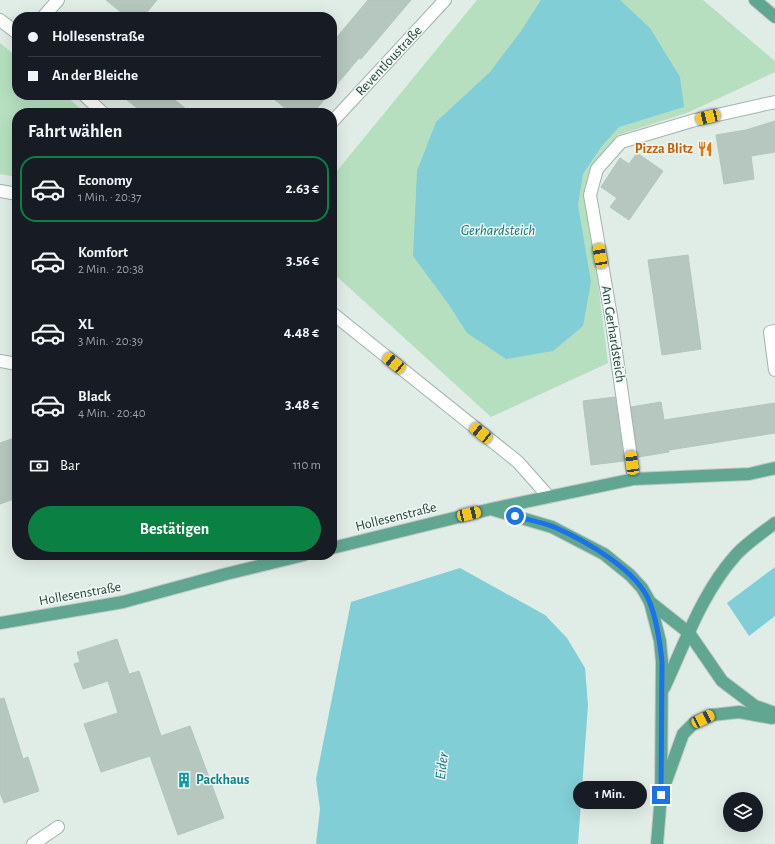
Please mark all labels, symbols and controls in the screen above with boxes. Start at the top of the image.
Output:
street label: Reventloustraße [353,23,425,99]
text: Hollesenstraße [52,29,144,44]
text: An der Bleiche [52,68,138,83]
car [695,108,721,126]
text: Fahrt wählen [28,123,122,141]
restaurant icon: Pizza Blitz [696,140,714,158]
place label: Pizza Blitz [635,142,693,156]
icon: car [30,171,66,207]
text: Economy [78,173,132,188]
text: 2.63 € [286,181,319,196]
text: 1 Min. · 20:37 [78,191,142,204]
water label: Gerhardsteich [461,223,535,238]
icon: car [30,243,66,279]
car [592,243,608,269]
text: Komfort [78,245,128,260]
text: 3.56 € [286,253,319,268]
text: 2 Min. · 20:38 [78,263,144,276]
street label: Am Gerhardsteich [598,285,628,383]
icon: car [30,315,66,351]
text: XL [78,317,94,332]
text: 4.48 € [284,325,319,340]
text: 3 Min. · 20:39 [78,335,143,348]
car [381,351,407,375]
icon: car [30,387,66,423]
text: Black [78,389,111,404]
text: 3.48 € [285,397,319,412]
text: 4 Min. · 20:40 [78,407,146,420]
car [468,421,494,445]
car [624,450,640,476]
icon: cash [28,455,50,477]
text: Bar [60,458,80,473]
text: 110 m [293,459,321,472]
street label: Hollesenstraße [354,500,438,534]
car [456,505,482,523]
button: Bestätigen [28,506,321,552]
route start [506,507,524,525]
street label: Hollesenstraße [38,580,122,608]
car [690,708,716,730]
water label: Eider [433,750,451,780]
building icon: Packhaus [175,771,193,789]
place label: Packhaus [196,773,249,787]
callout: 1 Min. [573,781,647,809]
route end [652,786,670,804]
text: 1 Min. [595,788,625,801]
map controls [723,792,763,832]
button: layers [723,792,763,832]

